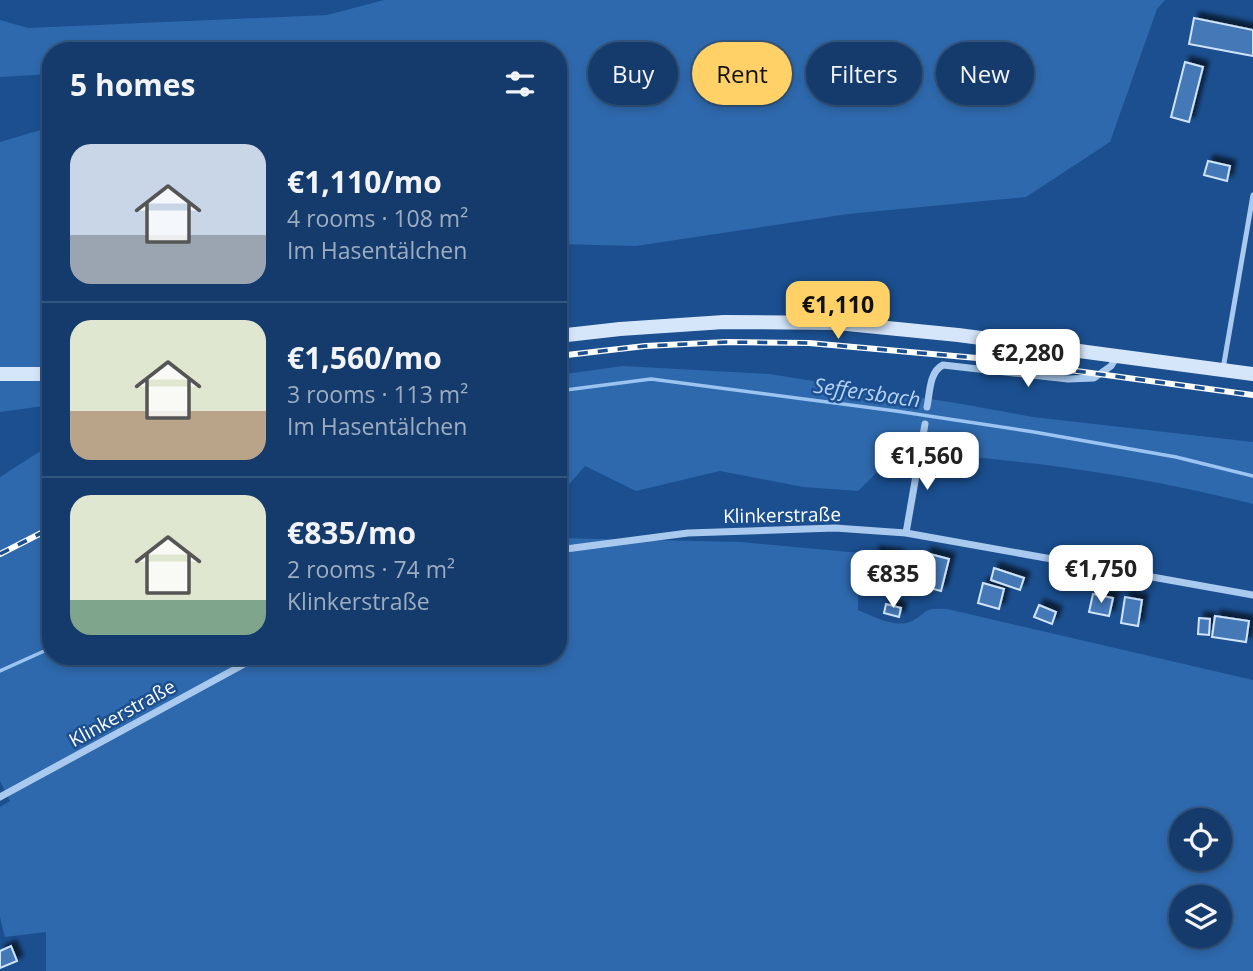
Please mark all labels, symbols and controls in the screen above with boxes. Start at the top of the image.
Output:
chip: Buy [588,42,678,105]
chip: Rent [692,42,792,105]
chip: Filters [806,42,922,105]
chip: New [936,42,1034,105]
text: 5 homes [70,64,195,105]
icon: filters [501,65,539,103]
text: €1,110/mo [287,161,442,202]
icon: home [126,172,210,256]
text: 4 rooms · 108 m² [287,202,468,234]
text: Im Hasentälchen [287,234,467,266]
pin: €1,110 [781,282,895,341]
text: €1,110 [802,288,874,320]
pin: €2,280 [971,330,1085,389]
text: €2,280 [992,336,1064,368]
text: €1,560/mo [287,337,442,378]
icon: home [126,348,210,432]
water label: Seffersbach [812,371,922,413]
text: 3 rooms · 113 m² [287,378,468,410]
text: Im Hasentälchen [287,410,467,442]
pin: €1,560 [870,433,984,492]
text: €1,560 [891,439,963,471]
street label: Klinkerstraße [723,501,841,529]
text: €835/mo [287,512,416,553]
icon: home [126,523,210,607]
pin: €1,750 [1044,546,1158,605]
pin: €835 [852,550,934,610]
text: €1,750 [1065,552,1137,584]
text: 2 rooms · 74 m² [287,553,455,585]
text: €835 [867,557,919,589]
text: Klinkerstraße [287,585,430,617]
street label: Klinkerstraße [64,673,180,753]
map controls [1169,808,1232,948]
button: locate [1169,808,1232,871]
button: layers [1169,885,1232,948]

